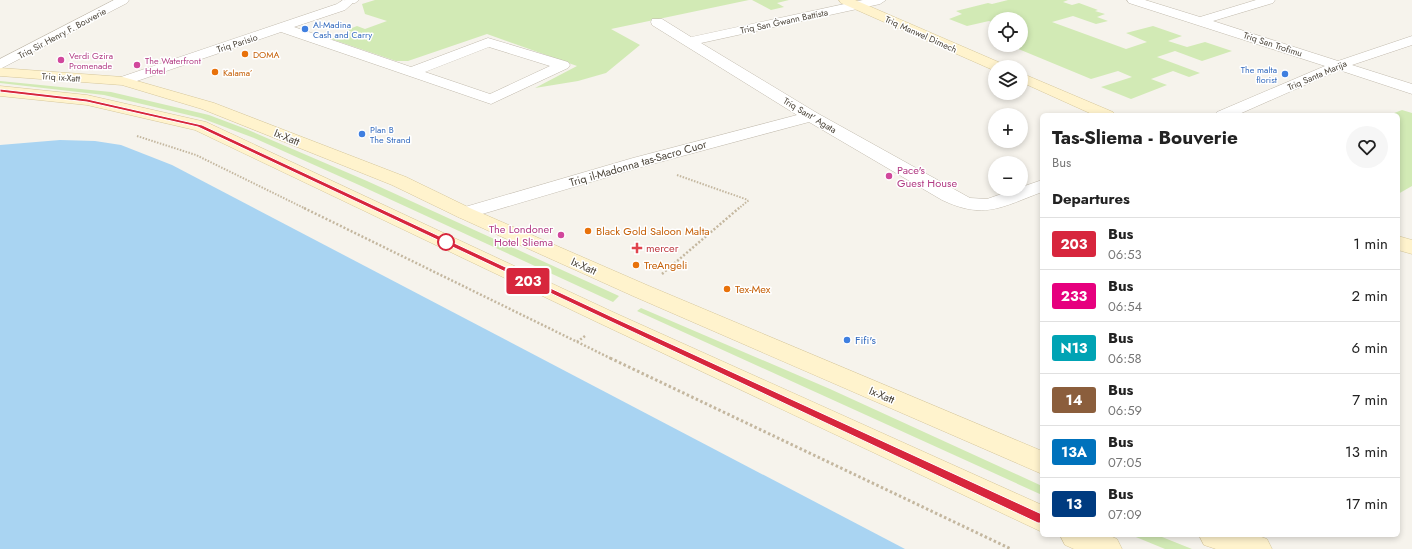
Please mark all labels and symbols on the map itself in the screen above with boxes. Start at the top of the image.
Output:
street label: Triq Sir Henry F. Bouverie [16,4,109,62]
street label: Triq San Ġwann Battista [739,5,829,37]
street label: Triq Manwel Dimech [883,12,959,56]
place label: Al-Madina Cash and Carry [313,18,372,41]
marker: Al-Madina Cash and Carry [300,24,310,34]
street label: Triq San Trofimu [1242,28,1304,60]
street label: Triq Parisio [215,30,259,56]
place label: DOMA [253,48,280,61]
place label: Verdi Gzira Promenade [69,49,113,72]
marker: DOMA [240,49,250,59]
place label: The Waterfront Hotel [145,54,202,77]
marker: Verdi Gzira Promenade [56,55,66,65]
street label: Triq Santa Marija [1285,57,1349,93]
marker: The Waterfront Hotel [132,60,142,70]
place label: The malta florist [1241,63,1278,86]
place label: Kalama’ [223,66,252,79]
marker: Kalama’ [210,67,220,77]
street label: Triq ix-Xatt [41,69,81,85]
marker: The malta florist [1280,69,1290,79]
street label: Triq Sant' Agata [781,94,839,136]
place label: Plan B The Strand [370,123,411,146]
street label: Ix-Xatt [272,125,303,149]
marker: Plan B The Strand [357,129,367,139]
street label: Triq il-Madonna tas-Sacro Cuor [568,136,709,190]
place label: Pace's Guest House [897,162,957,191]
marker: Pace's Guest House [884,171,894,181]
place label: The Londoner Hotel Sliema [489,221,553,250]
place label: Black Gold Saloon Malta [596,223,710,239]
marker: Black Gold Saloon Malta [583,226,593,236]
marker: The Londoner Hotel Sliema [556,230,566,240]
unlabelled marker [437,233,455,251]
place label: mercer [646,240,679,256]
marker: mercer [631,242,643,254]
street label: Ix-Xatt [569,253,600,279]
place label: TreAngeli [644,257,687,273]
marker: TreAngeli [631,260,641,270]
line badge: 203 [505,268,551,294]
place label: Tex-Mex [735,281,771,297]
marker: Tex-Mex [722,284,732,294]
place label: Fifi's [855,332,876,348]
marker: Fifi's [842,335,852,345]
street label: Ix-Xatt [867,382,898,408]

